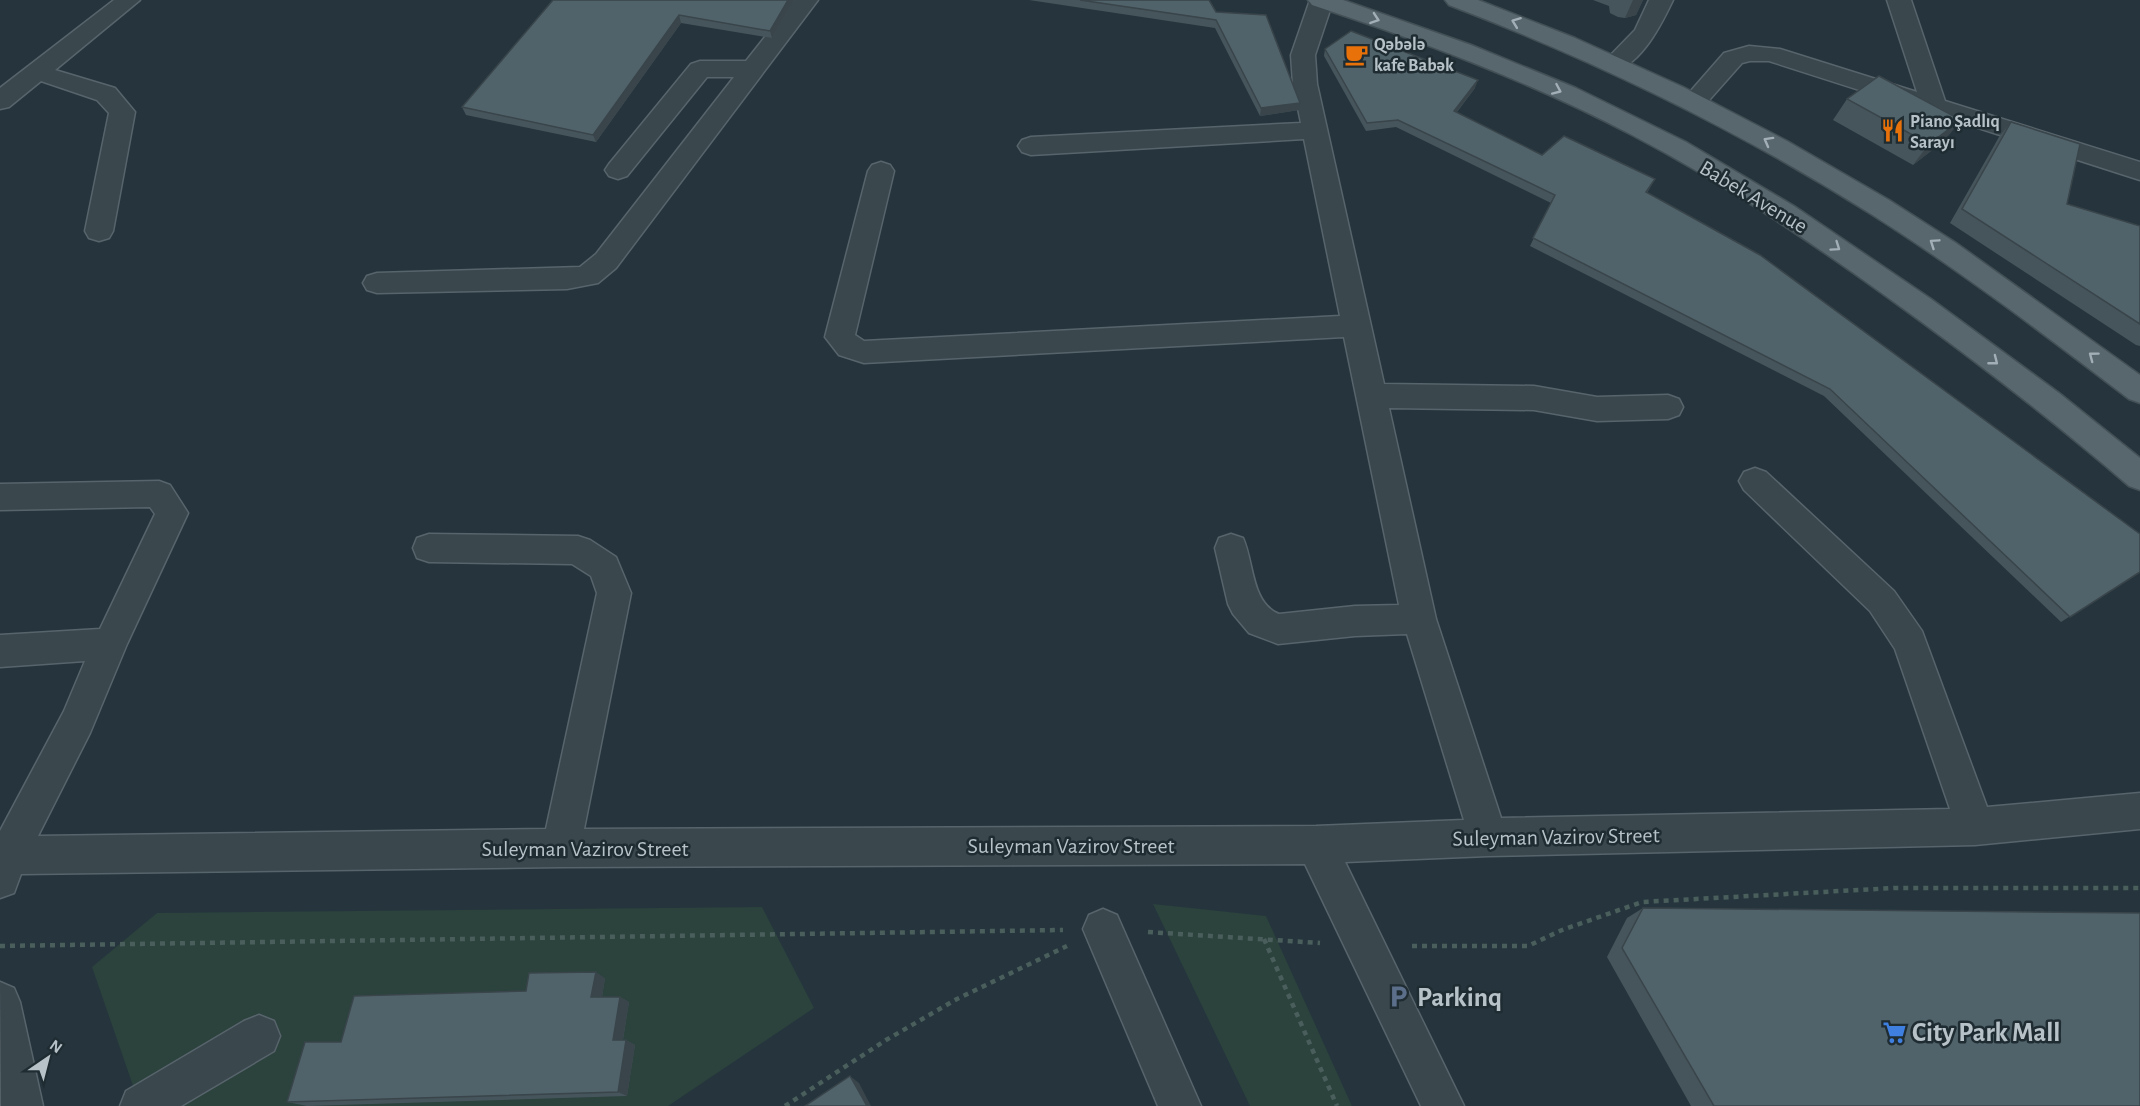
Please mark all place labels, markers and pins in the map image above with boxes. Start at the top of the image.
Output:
place label: Qəbələ kafe Babək [1374,36,1454,75]
cafe icon: Qəbələ kafe Babək [1343,41,1369,67]
place label: Piano Şadlıq Sarayı [1910,113,2000,152]
restaurant icon: Piano Şadlıq Sarayı [1879,118,1905,144]
parking icon: Parkinq [1386,984,1412,1010]
place label: Parkinq [1417,984,1502,1011]
supermarket icon: City Park Mall [1881,1019,1907,1045]
place label: City Park Mall [1912,1019,2060,1047]

